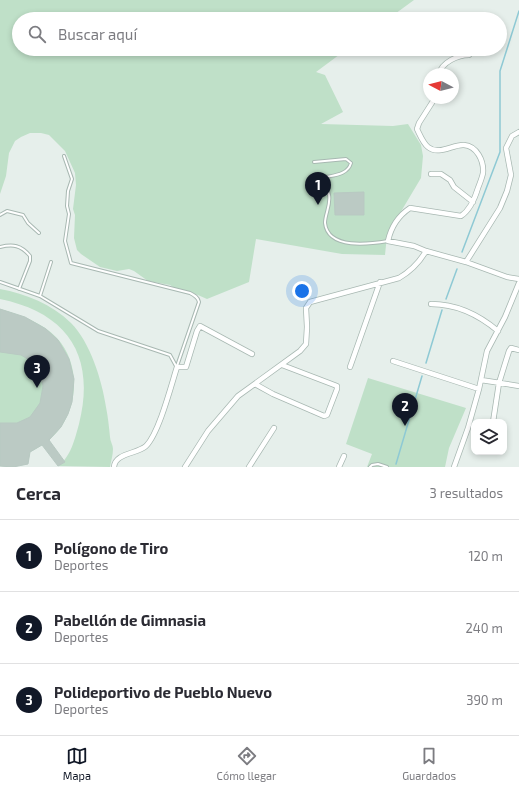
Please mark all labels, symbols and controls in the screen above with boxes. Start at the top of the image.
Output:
search box [12,12,507,56]
icon: search [26,23,48,45]
text: Buscar aquí [58,25,137,43]
north arrow [423,68,459,104]
pin: 1 [305,172,331,205]
your location [292,281,312,301]
pin: 3 [24,355,50,388]
pin: 2 [392,393,418,426]
map controls [471,419,507,455]
button: layers [471,419,507,455]
text: Cerca [16,483,61,503]
text: 3 resultados [430,485,503,501]
text: Polígono de Tiro [54,539,168,557]
text: 1 [26,548,32,564]
text: 120 m [468,548,503,564]
text: Deportes [54,557,108,573]
text: Pabellón de Gimnasia [54,611,206,629]
text: 2 [25,620,33,636]
text: 240 m [466,620,503,636]
text: Deportes [54,629,108,645]
text: Polideportivo de Pueblo Nuevo [54,683,272,701]
text: 3 [25,692,33,708]
text: 390 m [466,692,503,708]
text: Deportes [54,701,108,717]
tab: Mapa [63,745,91,782]
tab: Cómo llegar [217,745,276,782]
tab: Guardados [402,745,456,782]

